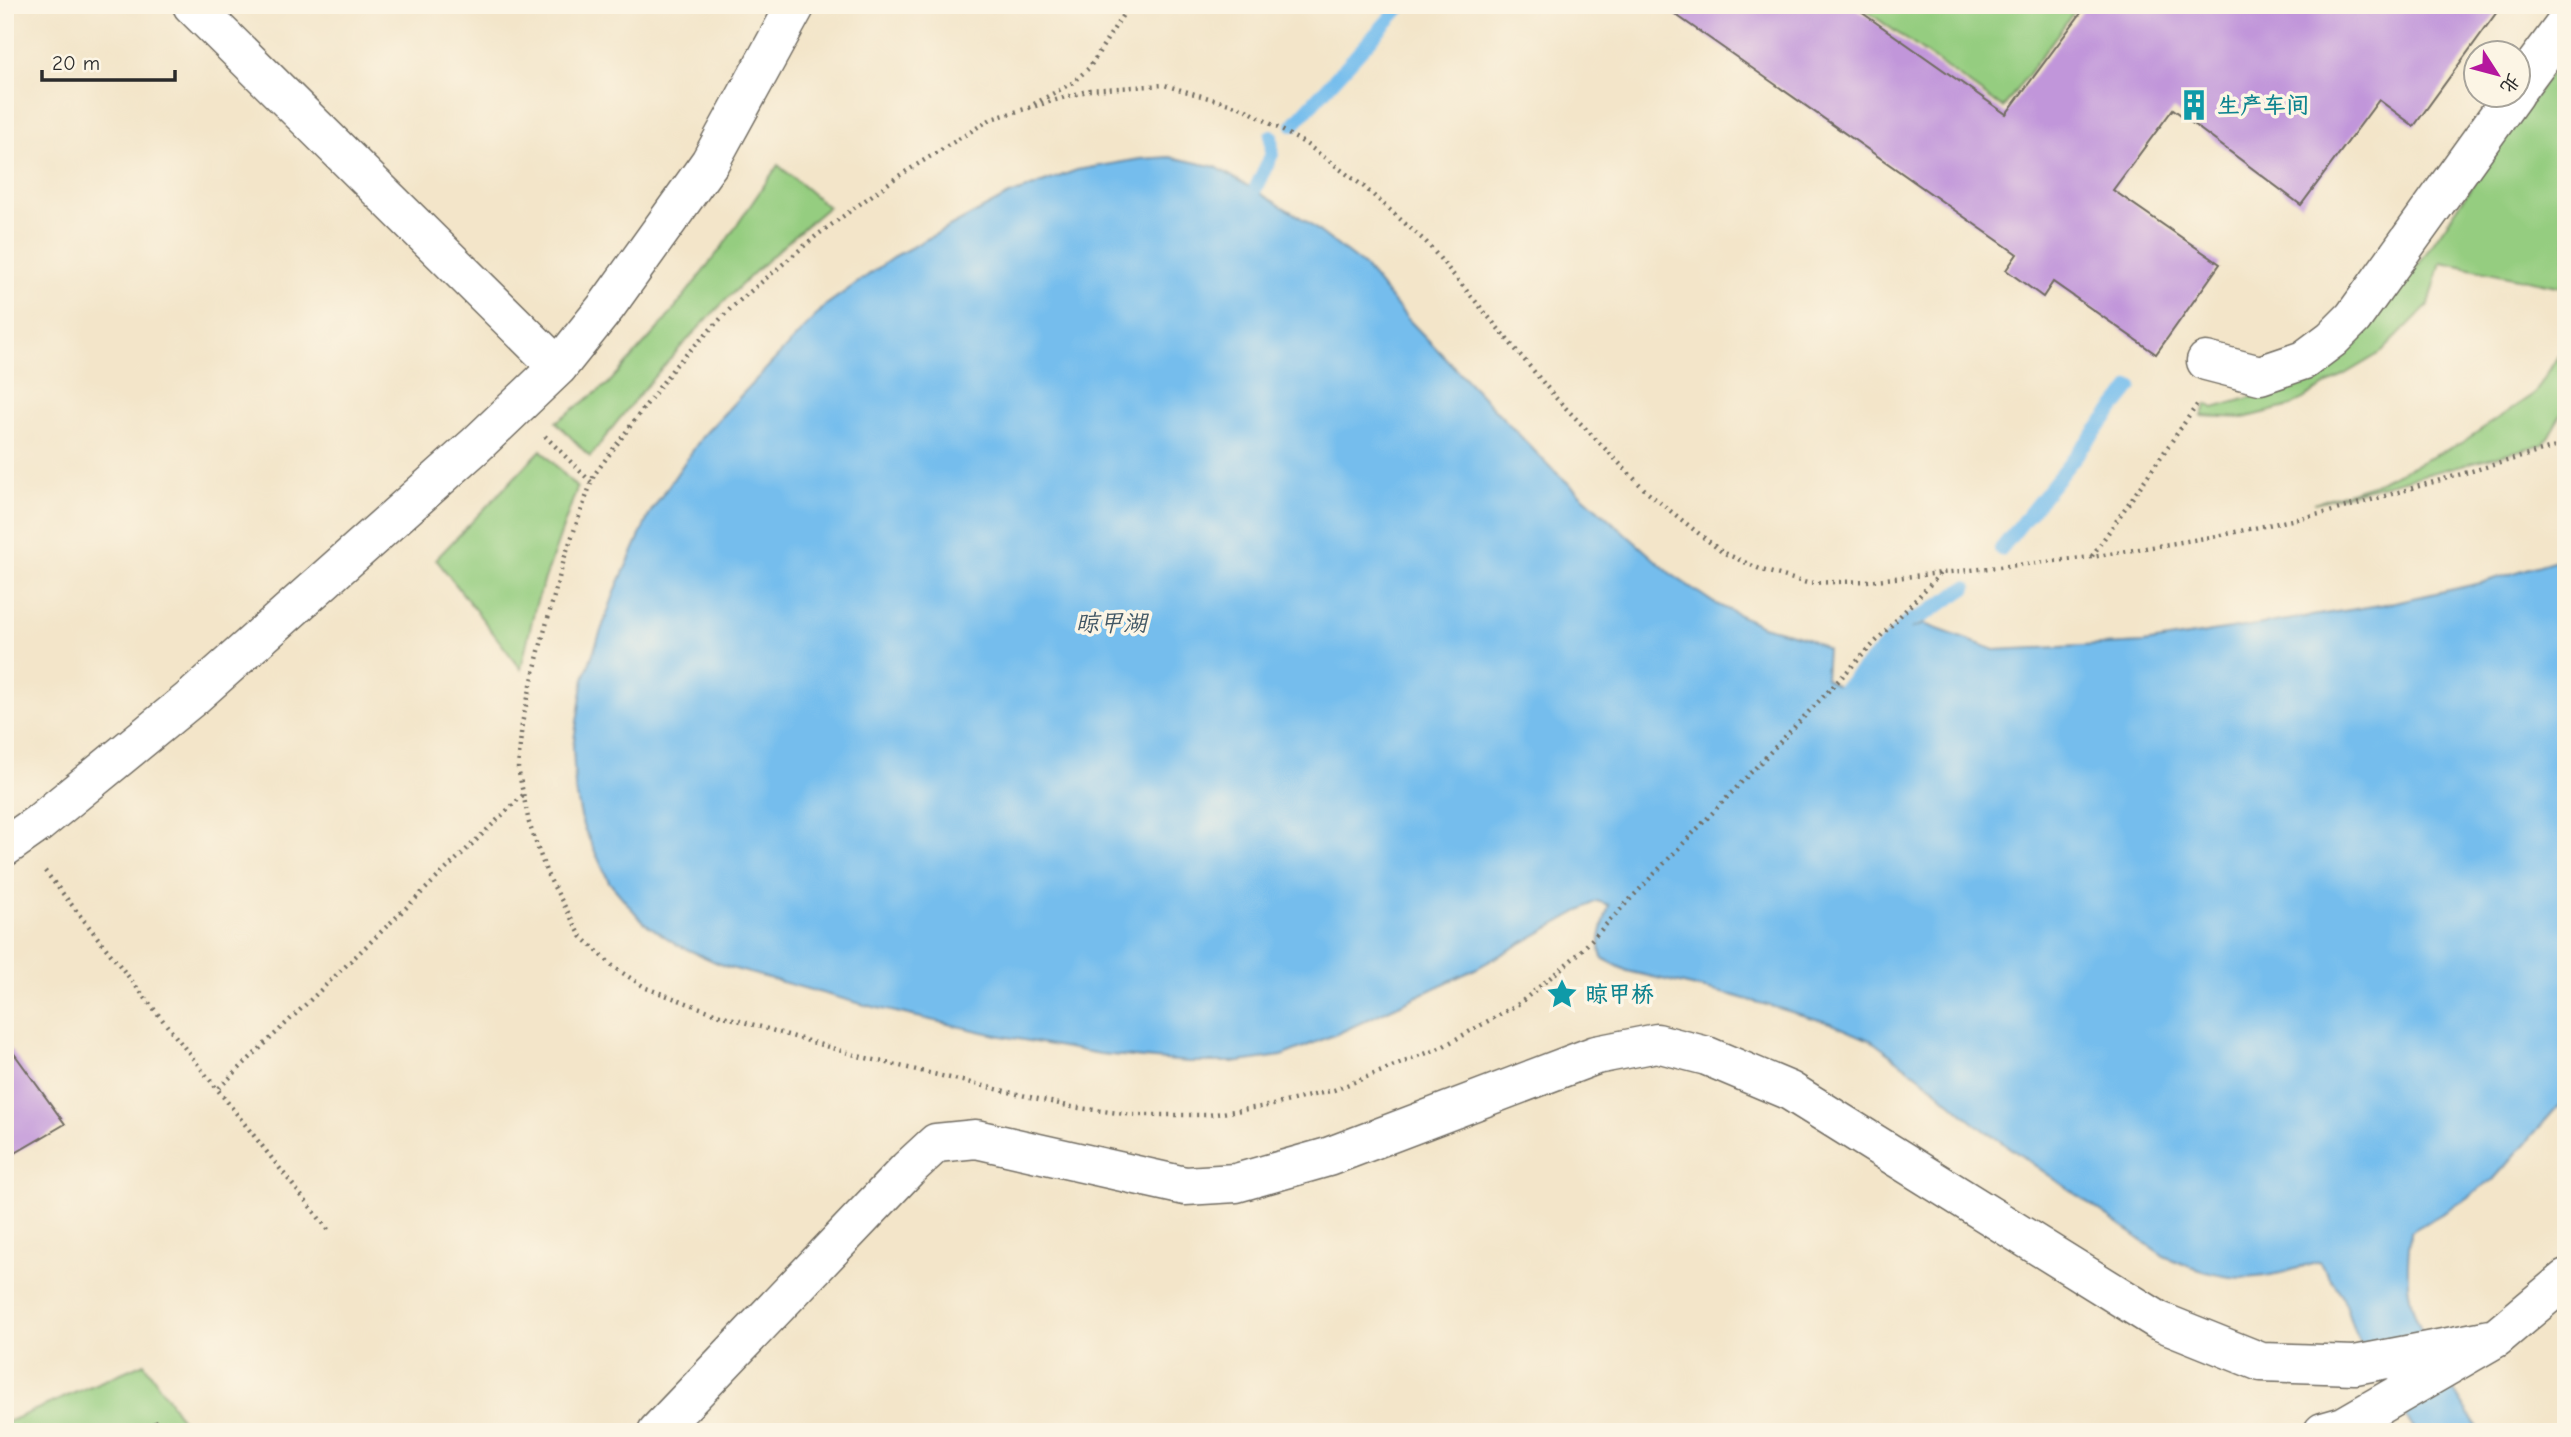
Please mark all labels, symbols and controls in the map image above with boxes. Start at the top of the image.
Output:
scale bar [42,38,175,82]
north arrow [2462,38,2532,108]
text: 20 m [52,51,100,75]
text: 北 [2495,69,2524,98]
building icon: 生产车间 [2177,88,2211,122]
place label: 生产车间 [2217,92,2309,119]
water label: 晾甲湖 [1075,609,1150,637]
place icon: 晾甲桥 [1545,977,1579,1011]
place label: 晾甲桥 [1585,981,1654,1008]

